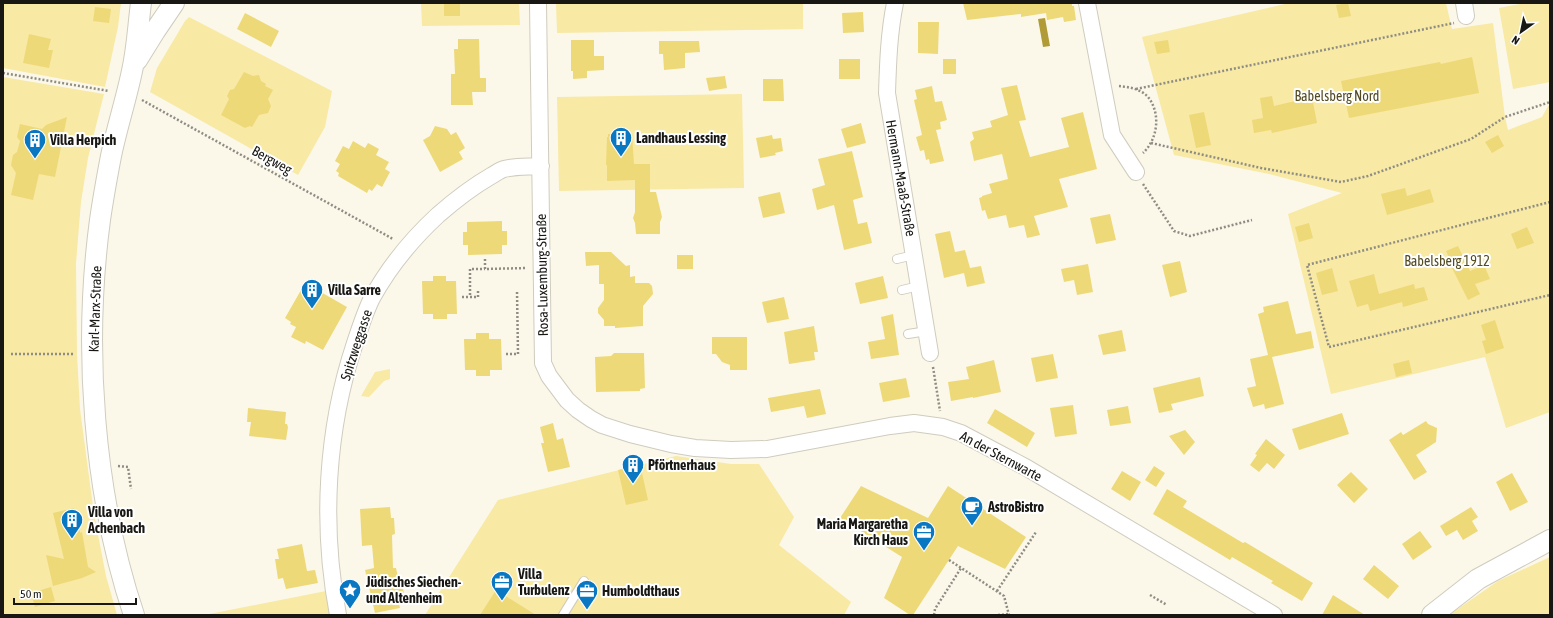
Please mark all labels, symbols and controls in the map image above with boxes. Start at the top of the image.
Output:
north arrow [1501,12,1541,52]
text: N [1510,34,1522,47]
park label: Babelsberg Nord [1294,88,1380,104]
street label: Hermann-Maaß-Straße [883,119,919,237]
building icon: Landhaus Lessing [608,125,634,158]
building icon: Villa Herpich [22,127,48,160]
place label: Landhaus Lessing [636,130,727,146]
place label: Villa Herpich [49,132,117,148]
street label: Bergweg [249,143,295,177]
street label: Rosa-Luxemburg-Straße [533,214,551,336]
park label: Babelsberg 1912 [1404,253,1490,269]
street label: Karl-Marx-Straße [85,265,105,353]
building icon: Villa Sarre [299,277,325,310]
place label: Villa Sarre [327,282,381,298]
street label: Spitzweggasse [337,308,375,382]
street label: An der Sternwarte [957,428,1045,484]
building icon: Pförtnerhaus [620,452,646,485]
place label: Pförtnerhaus [648,457,716,473]
cafe icon: AstroBistro [959,494,985,527]
place label: AstroBistro [987,499,1045,515]
place label: Villa von Achenbach [87,504,145,536]
building icon: Villa von Achenbach [59,507,85,540]
place label: Maria Margaretha Kirch Haus [817,516,908,548]
office icon: Maria Margaretha Kirch Haus [911,519,937,552]
place label: Villa Turbulenz [517,566,570,598]
office icon: Villa Turbulenz [489,569,515,602]
place label: Jüdisches Siechen- und Altenheim [365,574,462,606]
place icon: Jüdisches Siechen- und Altenheim [337,577,363,610]
office icon: Humboldthaus [574,578,600,611]
scale bar [14,580,136,606]
place label: Humboldthaus [602,583,679,599]
text: 50 m [20,587,42,601]

